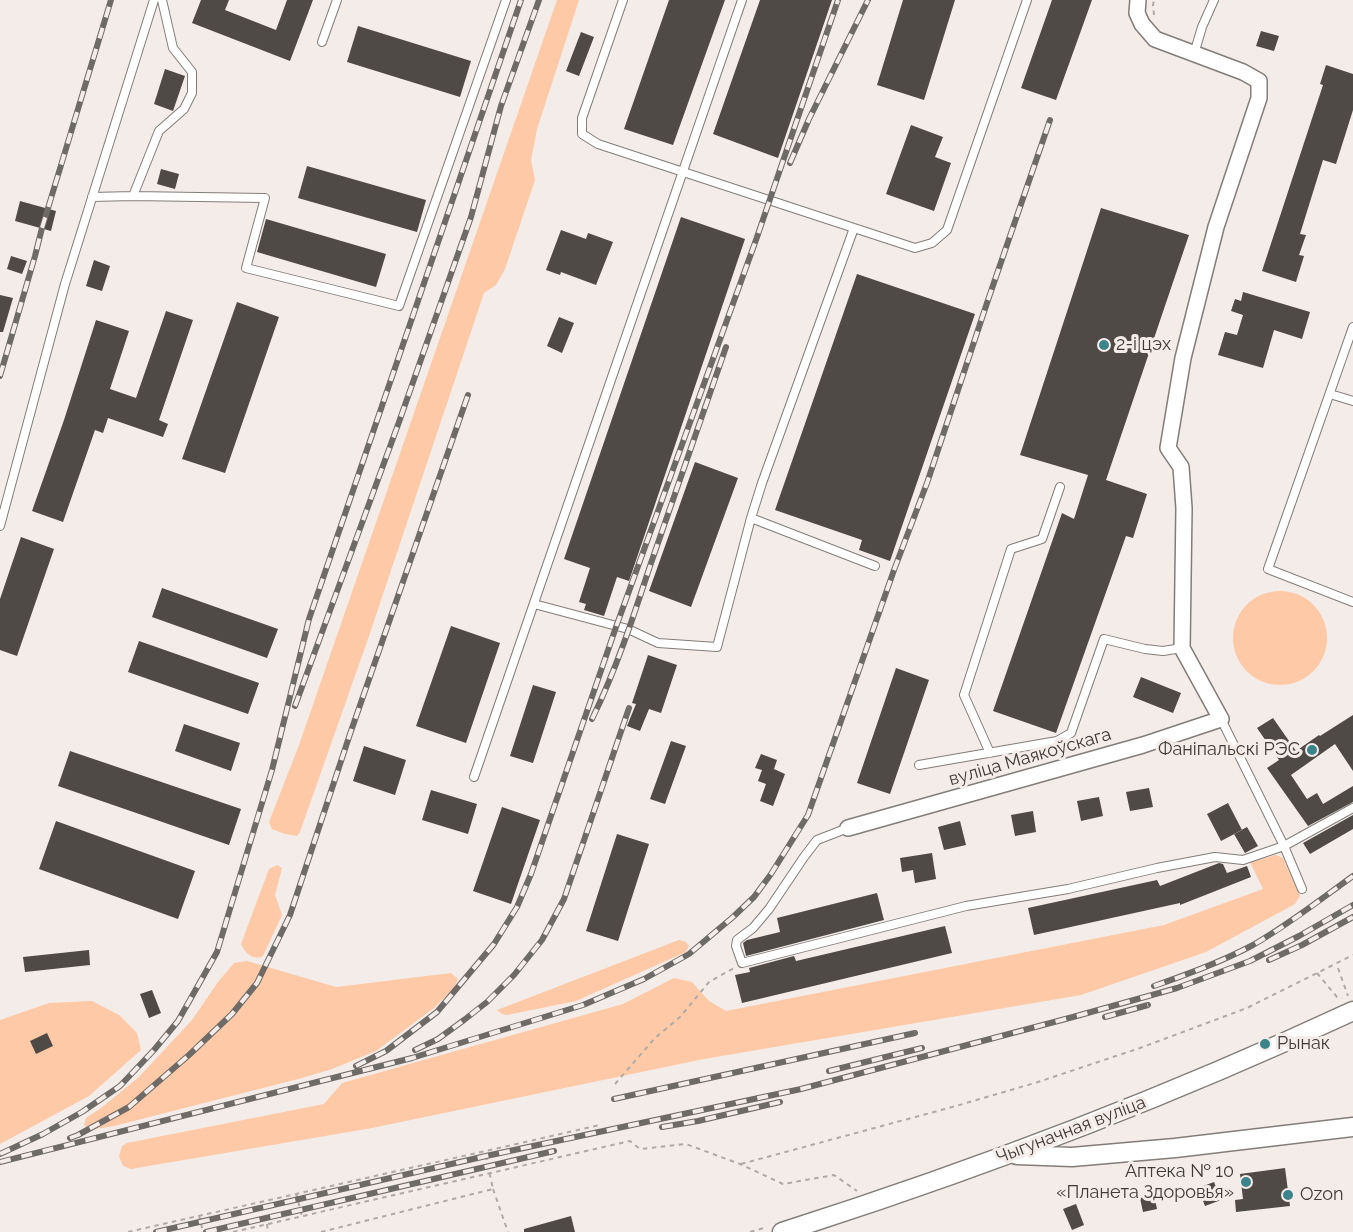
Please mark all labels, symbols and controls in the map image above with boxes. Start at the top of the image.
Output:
place label: 2-і цэх [1116,334,1171,356]
marker: 2-і цэх [1097,338,1111,352]
street label: вуліца Маякоўскага [946,723,1114,791]
place label: Фаніпальскі РЭС [1158,739,1300,761]
marker: Фаніпальскі РЭС [1305,743,1319,757]
place label: Рынак [1277,1033,1330,1055]
marker: Рынак [1258,1037,1272,1051]
street label: Чыгуначная вуліца [993,1092,1149,1168]
place label: Аптека № 10 «Планета Здоровья» [1056,1161,1234,1204]
marker: Аптека № 10 «Планета Здоровья» [1239,1175,1253,1189]
place label: Ozon [1300,1184,1343,1206]
marker: Ozon [1281,1188,1295,1202]

